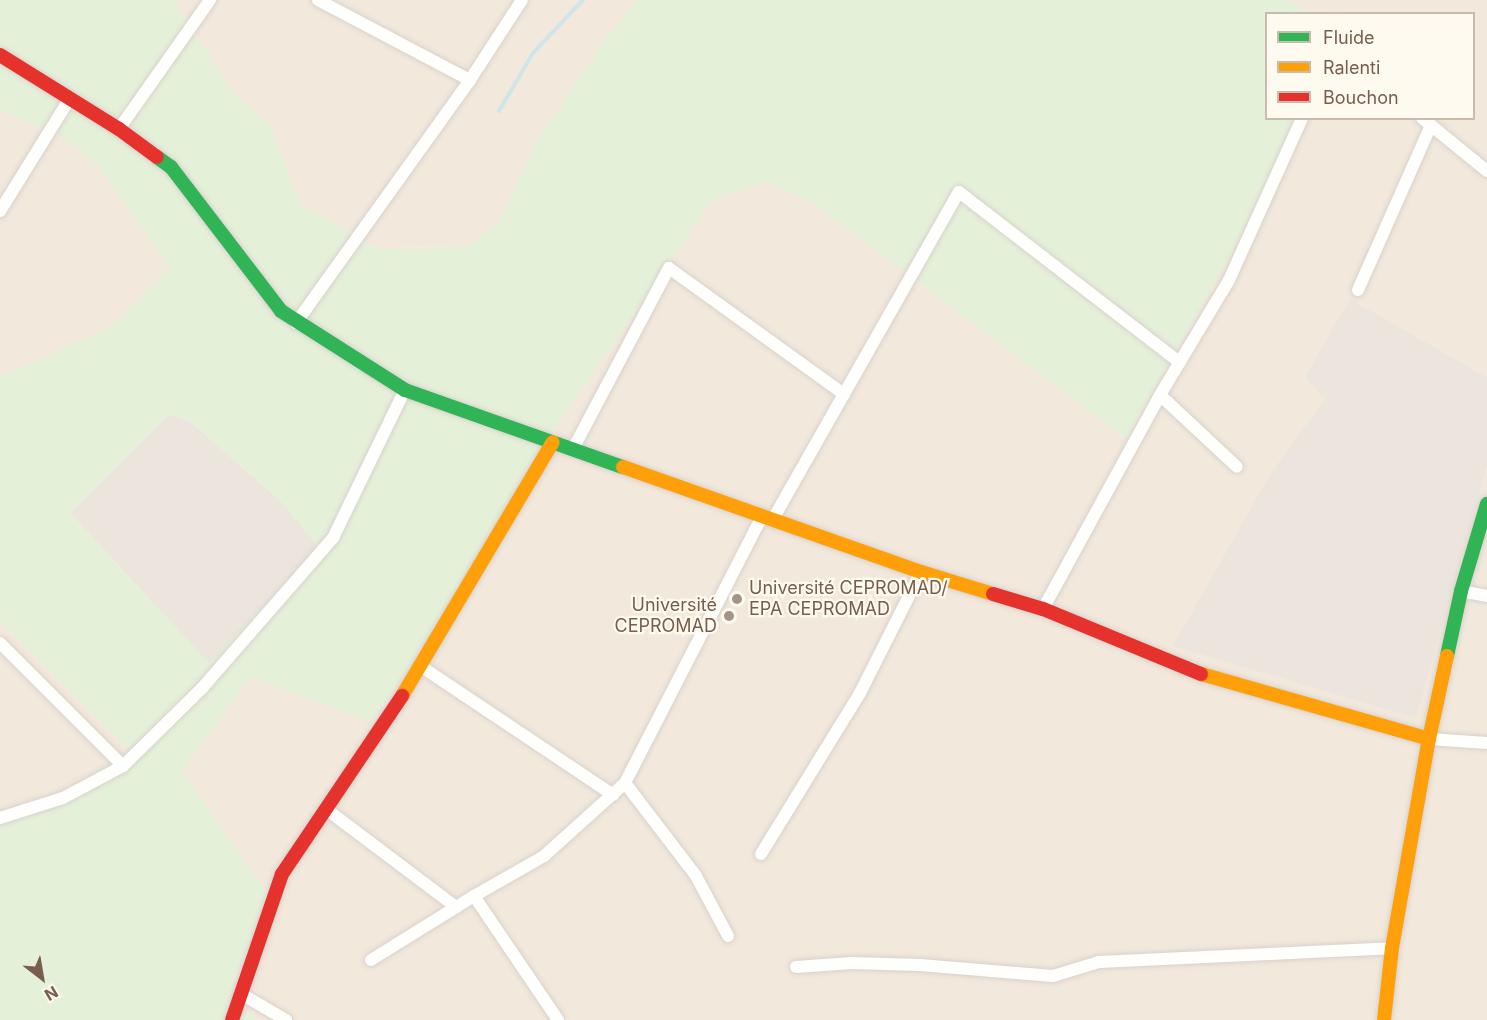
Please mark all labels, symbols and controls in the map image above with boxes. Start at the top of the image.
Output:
legend [1265,12,1475,120]
text: Fluide [1323,27,1375,48]
text: Ralenti [1323,57,1380,78]
text: Bouchon [1323,87,1399,108]
place label: Université CEPROMAD/ EPA CEPROMAD [749,578,948,620]
marker: Université CEPROMAD/ EPA CEPROMAD [730,592,744,606]
place label: Université CEPROMAD [615,595,717,638]
marker: Université CEPROMAD [722,609,736,623]
north arrow [12,948,72,1008]
text: N [41,982,62,1005]

